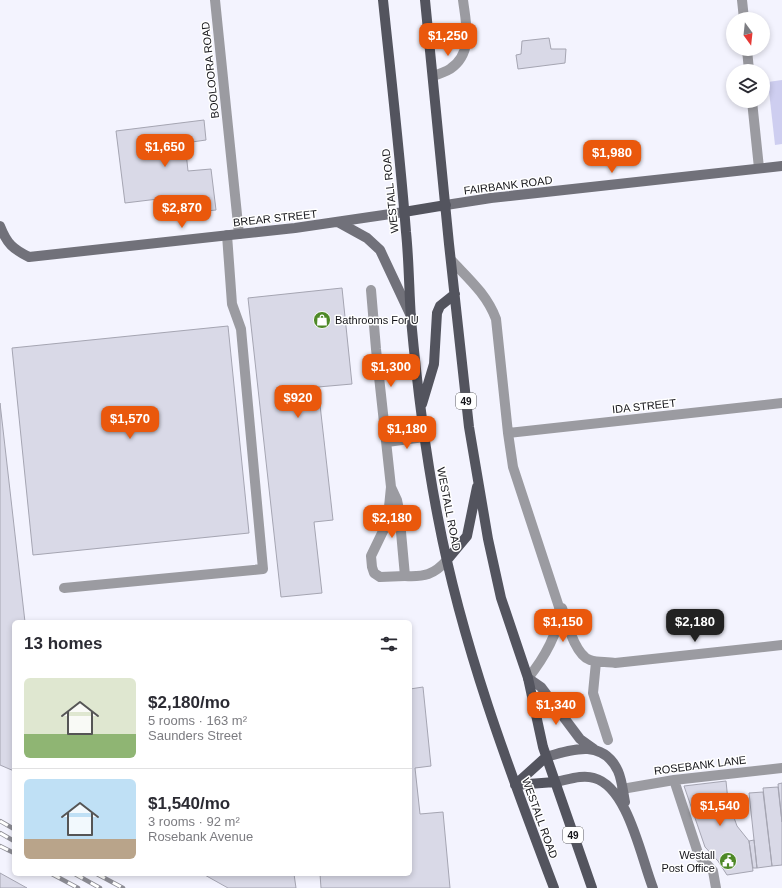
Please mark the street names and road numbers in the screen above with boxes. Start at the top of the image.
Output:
street label: BOOLOORA ROAD [199,21,221,119]
street label: WESTALL ROAD [380,148,400,234]
street label: FAIRBANK ROAD [463,174,553,196]
street label: BREAR STREET [232,208,318,228]
road number: 49 [456,393,476,409]
street label: IDA STREET [611,397,677,415]
street label: WESTALL ROAD [435,466,463,552]
street label: ROSEBANK LANE [653,753,747,777]
street label: WESTALL ROAD [520,776,560,860]
road number: 49 [563,827,583,843]

